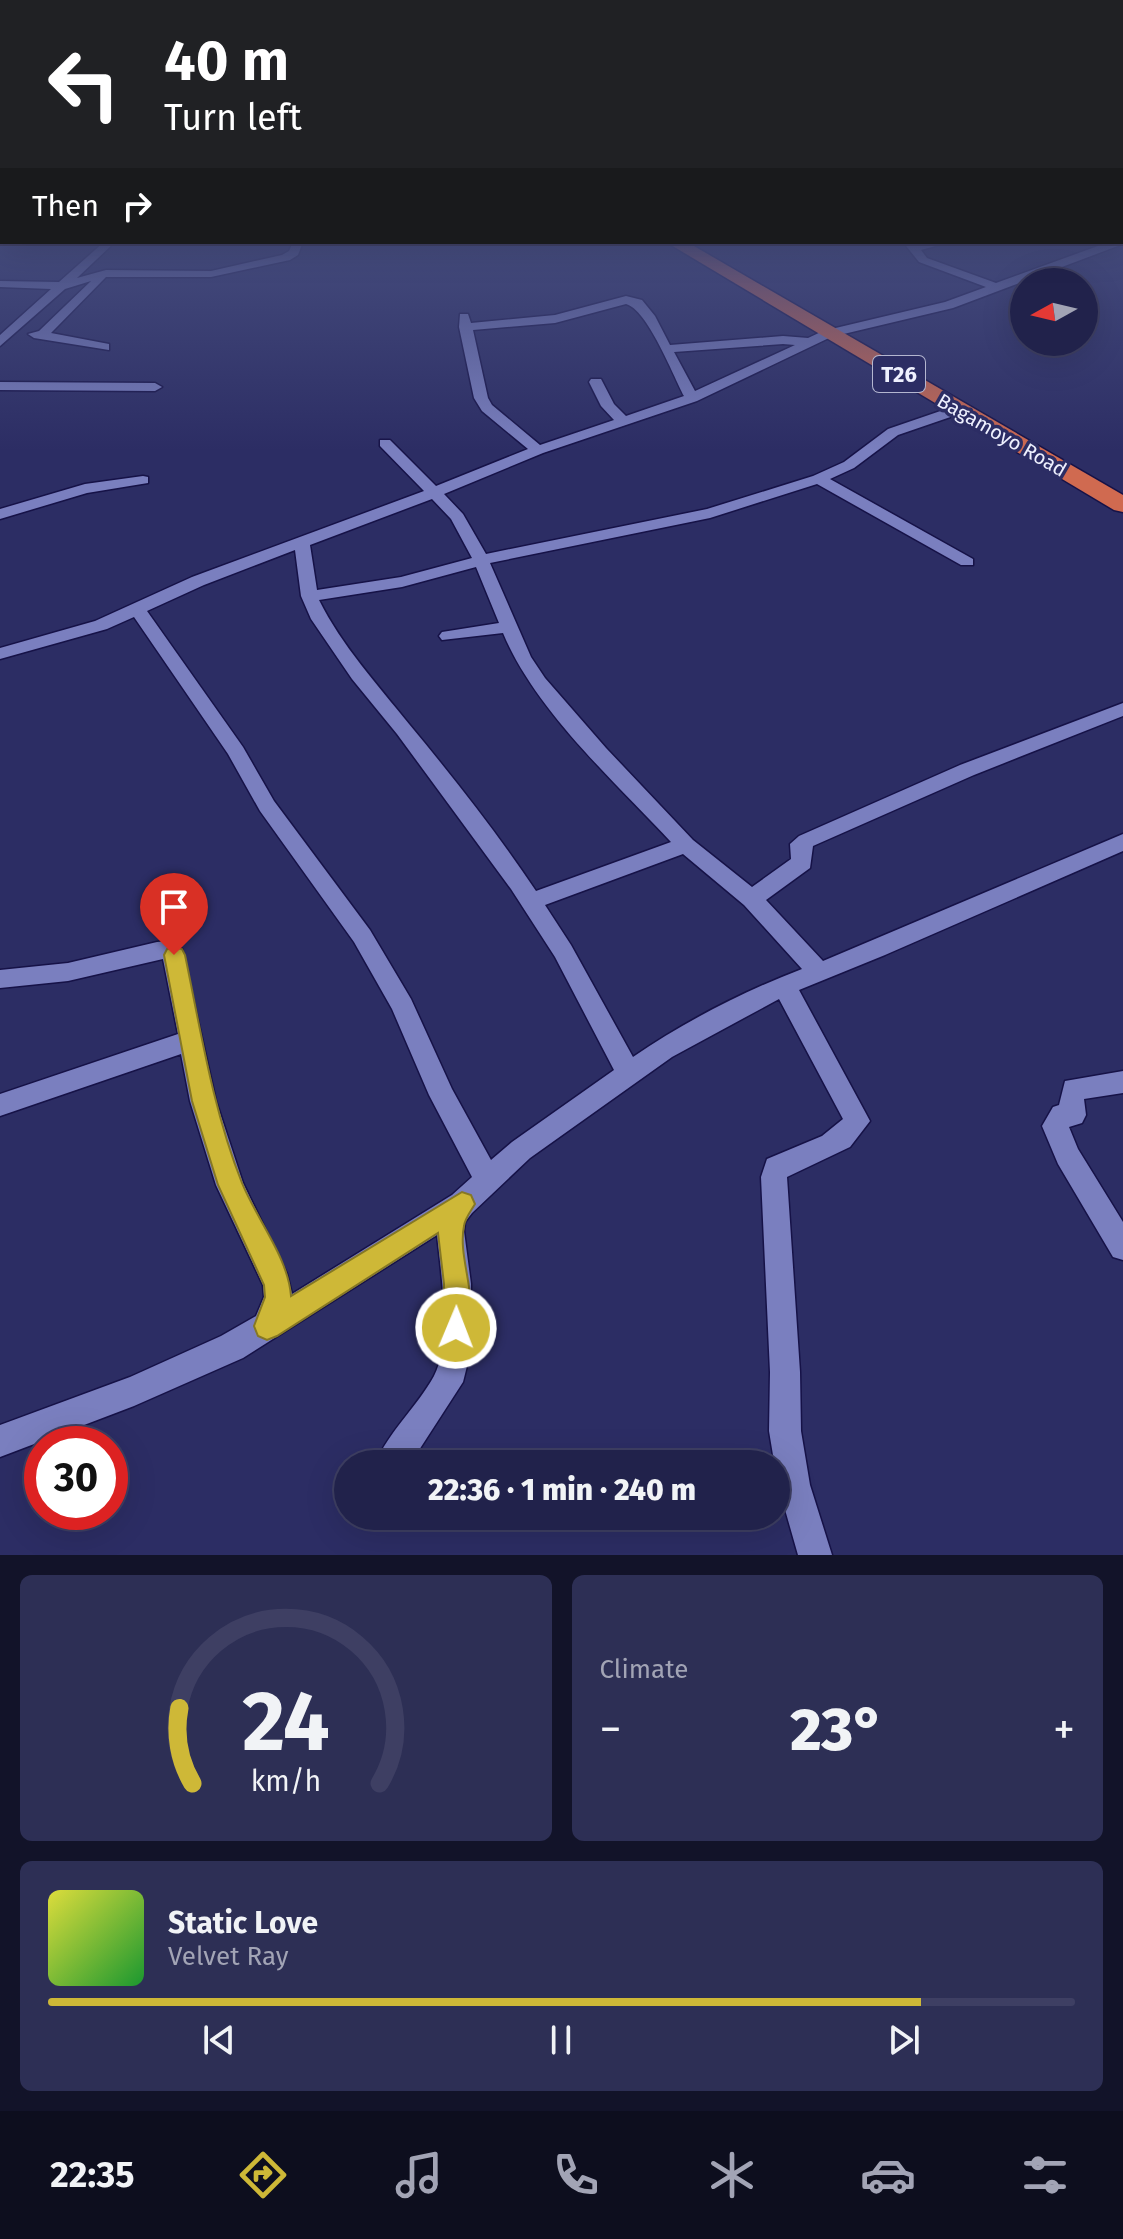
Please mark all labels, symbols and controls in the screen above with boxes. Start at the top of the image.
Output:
text: 40 m [164,28,289,95]
icon: left [32,32,136,136]
text: Turn left [164,96,302,140]
icon: right [115,184,159,228]
text: Then [32,188,99,224]
north arrow [1010,268,1098,356]
map controls [1010,268,1098,356]
road number: T26 [873,356,925,392]
street label: Bagamoyo Road [933,388,1071,482]
pin [140,873,208,955]
icon: arrive [152,885,196,929]
position arrow [414,1286,498,1370]
speed limit sign: 30 [24,1426,128,1530]
text: 22:36 · 1 min · 240 m [428,1472,696,1508]
text: Climate [600,1654,688,1685]
text: 24 [242,1672,330,1772]
text: 23° [790,1694,884,1766]
text: − [600,1703,622,1756]
text: + [1053,1703,1075,1756]
text: km/h [250,1764,321,1799]
text: Static Love [168,1905,318,1941]
text: Velvet Ray [168,1941,288,1972]
icon: previous [197,2018,241,2062]
icon: pause [539,2018,583,2062]
icon: next [882,2018,926,2062]
icon: directions [235,2147,291,2203]
icon: music [391,2147,447,2203]
icon: phone [548,2147,604,2203]
icon: climate [704,2147,760,2203]
icon: car [860,2147,916,2203]
icon: filters [1017,2147,1073,2203]
text: 22:35 [50,2153,135,2197]

